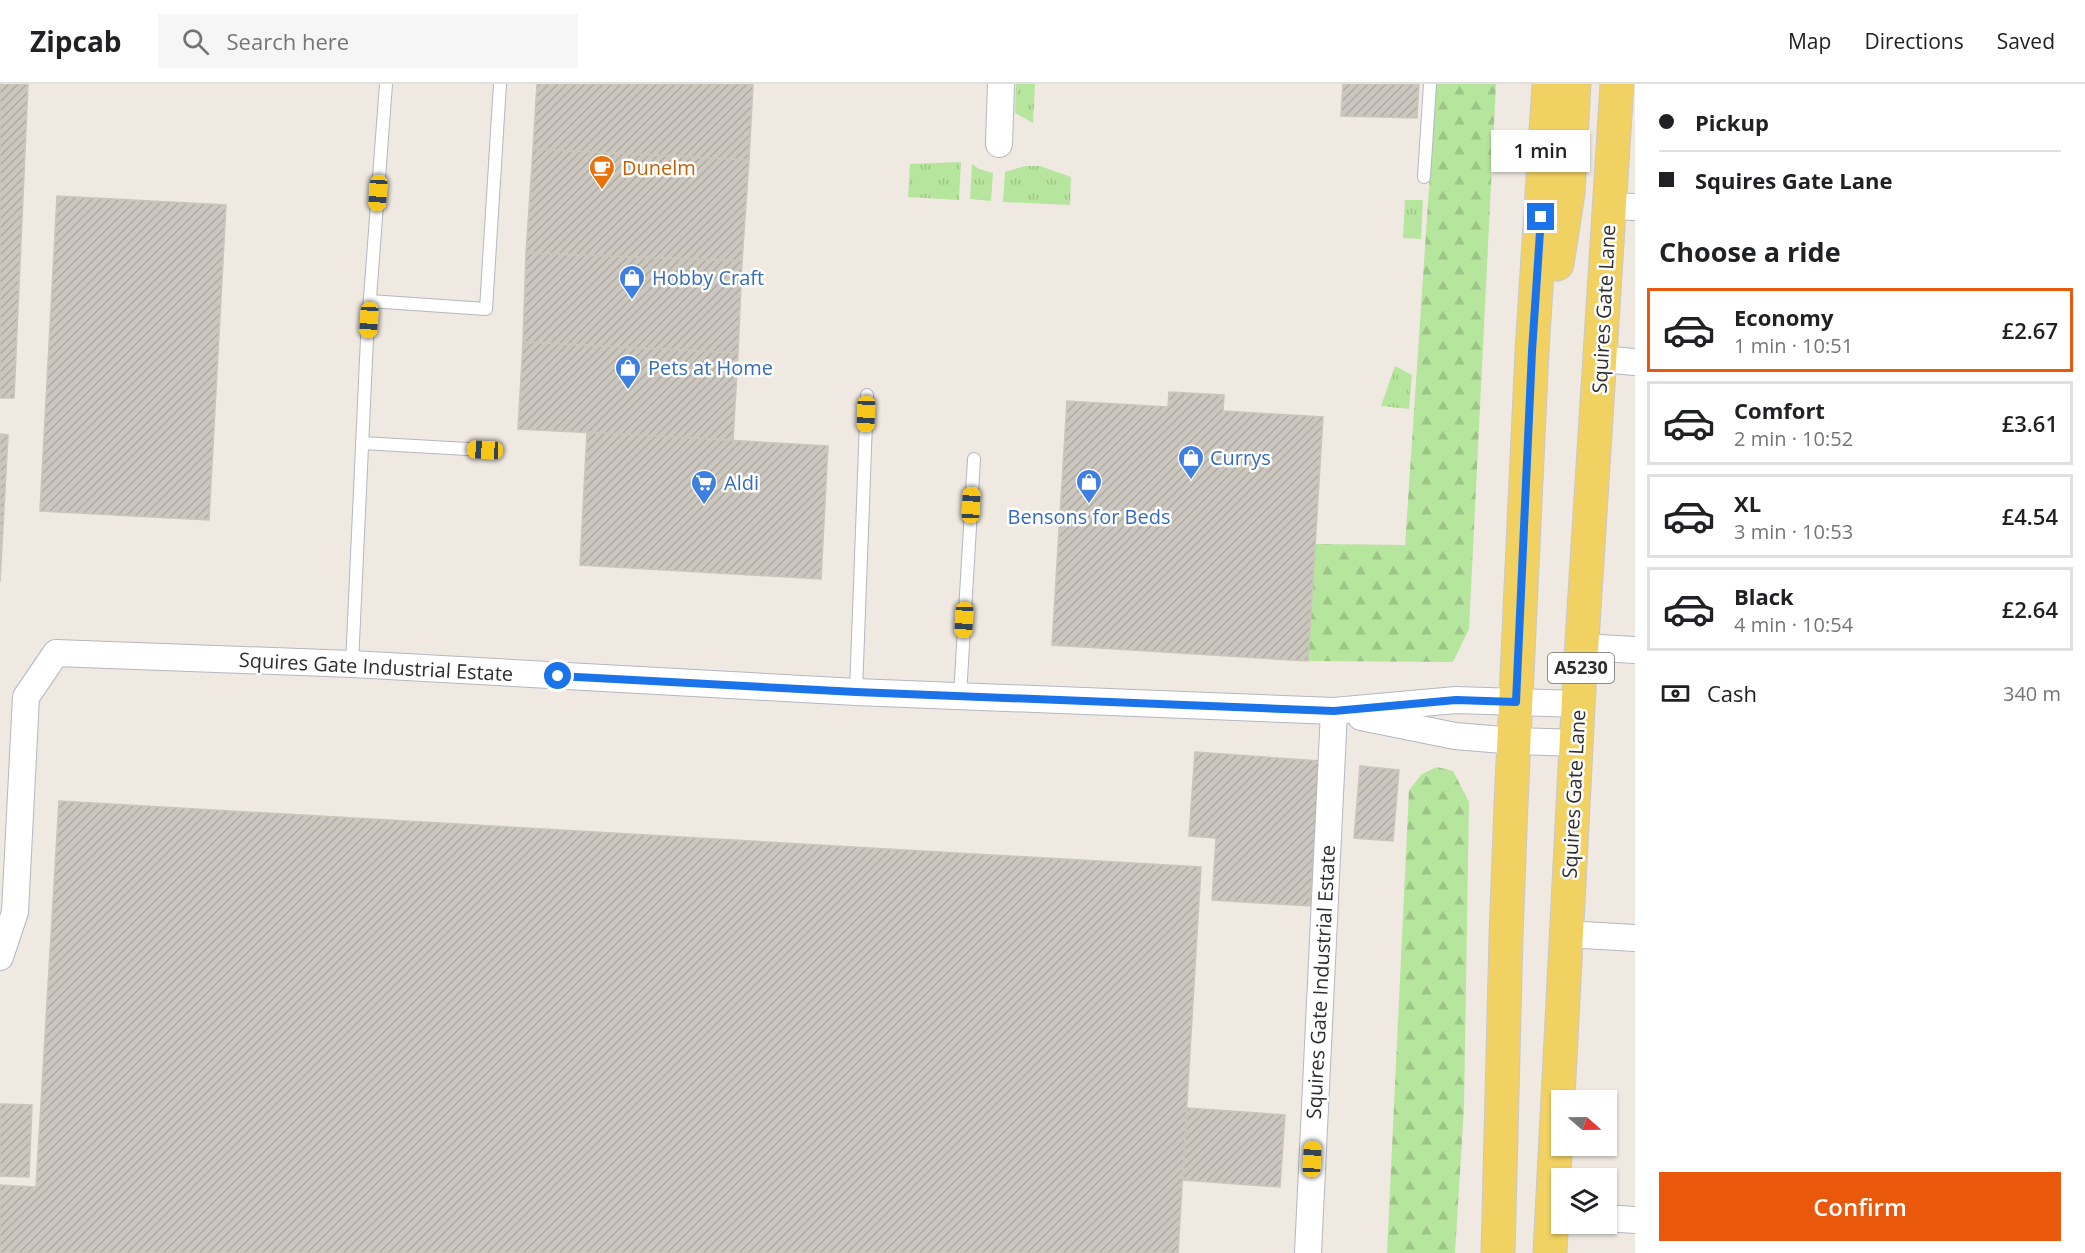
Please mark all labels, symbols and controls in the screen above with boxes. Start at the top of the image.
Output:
search box [158,14,578,68]
text: Zipcab [30,22,122,60]
icon: search [179,25,212,58]
text: Search here [227,26,349,56]
text: Map [1788,27,1831,55]
text: Directions [1864,27,1964,55]
text: Saved [1997,27,2055,55]
text: Pickup [1695,107,1769,137]
callout: 1 min [1492,130,1590,172]
text: 1 min [1514,137,1568,164]
cafe icon: Dunelm [587,153,617,191]
place label: Dunelm [622,154,696,181]
text: Squires Gate Lane [1695,165,1893,195]
car [368,174,388,212]
route end [1527,203,1554,230]
street label: Squires Gate Lane [1586,224,1621,394]
text: Choose a ride [1659,233,1841,270]
shop icon: Hobby Craft [617,263,647,301]
place label: Hobby Craft [652,264,764,291]
car [359,301,379,339]
text: Economy [1734,302,1833,332]
icon: car [1662,303,1716,357]
text: £2.67 [2002,315,2058,345]
text: 1 min · 10:51 [1734,332,1853,359]
shop icon: Pets at Home [613,353,643,391]
place label: Pets at Home [648,354,773,381]
text: Comfort [1734,395,1825,425]
car [856,396,876,432]
icon: car [1662,396,1716,450]
text: £3.61 [2002,408,2058,438]
text: 2 min · 10:52 [1734,425,1853,452]
car [467,440,503,460]
shop icon: Currys [1176,443,1206,481]
place label: Currys [1210,444,1271,471]
shop icon: Bensons for Beds [1074,467,1104,505]
supermarket icon: Aldi [689,468,719,506]
place label: Aldi [724,469,759,496]
car [961,487,981,523]
text: XL [1734,488,1761,518]
icon: car [1662,489,1716,543]
text: £4.54 [2002,501,2058,531]
place label: Bensons for Beds [1007,503,1171,530]
text: 3 min · 10:53 [1734,518,1853,545]
text: Black [1734,581,1794,611]
icon: car [1662,582,1716,636]
text: £2.64 [2002,594,2058,624]
car [954,602,974,638]
text: 4 min · 10:54 [1734,611,1853,638]
street label: Squires Gate Industrial Estate [238,646,514,687]
road number: A5230 [1548,653,1614,683]
route start [544,662,571,689]
icon: cash [1659,677,1692,710]
text: Cash [1707,678,1757,708]
text: 340 m [2003,680,2061,707]
street label: Squires Gate Lane [1556,709,1591,879]
street label: Squires Gate Industrial Estate [1300,844,1341,1120]
north arrow [1551,1090,1617,1156]
map controls [1551,1090,1617,1234]
car [1302,1141,1322,1177]
button: layers [1551,1168,1617,1234]
button: Confirm [1659,1172,2061,1241]

